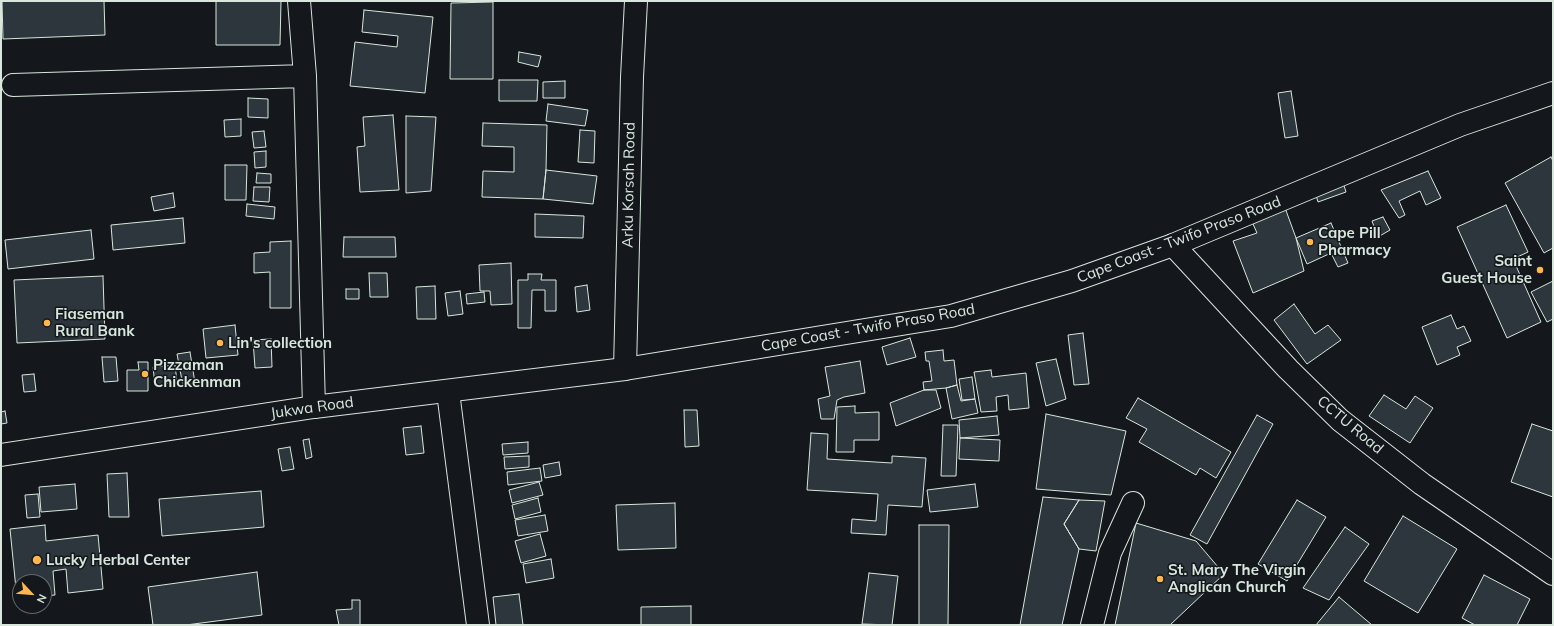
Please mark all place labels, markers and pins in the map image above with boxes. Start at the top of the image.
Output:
place label: Cape Pill Pharmacy [1318,224,1391,259]
marker: Cape Pill Pharmacy [1305,237,1315,247]
place label: Saint Guest House [1441,252,1532,287]
marker: Saint Guest House [1535,265,1545,275]
place label: Fiaseman Rural Bank [55,305,135,340]
marker: Fiaseman Rural Bank [42,318,52,328]
place label: Lin's collection [228,334,332,352]
marker: Lin's collection [215,338,225,348]
place label: Pizzaman Chickenman [153,356,241,391]
marker: Pizzaman Chickenman [140,369,150,379]
place label: Lucky Herbal Center [46,551,190,569]
marker: Lucky Herbal Center [31,554,43,566]
place label: St. Mary The Virgin Anglican Church [1168,561,1306,596]
marker: St. Mary The Virgin Anglican Church [1155,574,1165,584]

